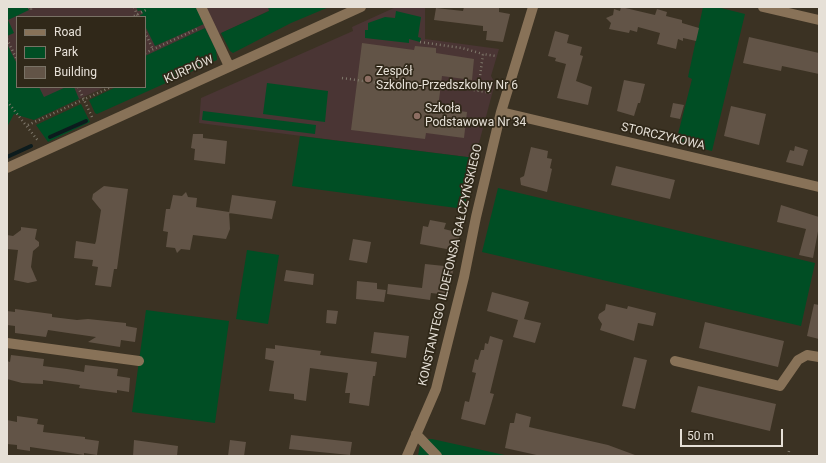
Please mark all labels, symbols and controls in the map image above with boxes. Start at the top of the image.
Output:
legend [16,16,146,88]
text: Road [54,25,82,39]
text: Park [54,45,78,59]
street label: KURPIÓW [162,53,216,87]
text: Building [54,65,97,79]
place label: Zespół Szkolno-Przedszkolny Nr 6 [376,65,518,93]
marker: Zespół Szkolno-Przedszkolny Nr 6 [363,74,373,84]
place label: Szkoła Podstawowa Nr 34 [425,102,526,130]
marker: Szkoła Podstawowa Nr 34 [412,111,422,121]
street label: STORCZYKOWA [620,120,706,154]
street label: KONSTANTEGO ILDEFONSA GAŁCZYŃSKIEGO [416,143,486,387]
scale bar [682,421,785,447]
text: 50 m [687,429,714,443]

